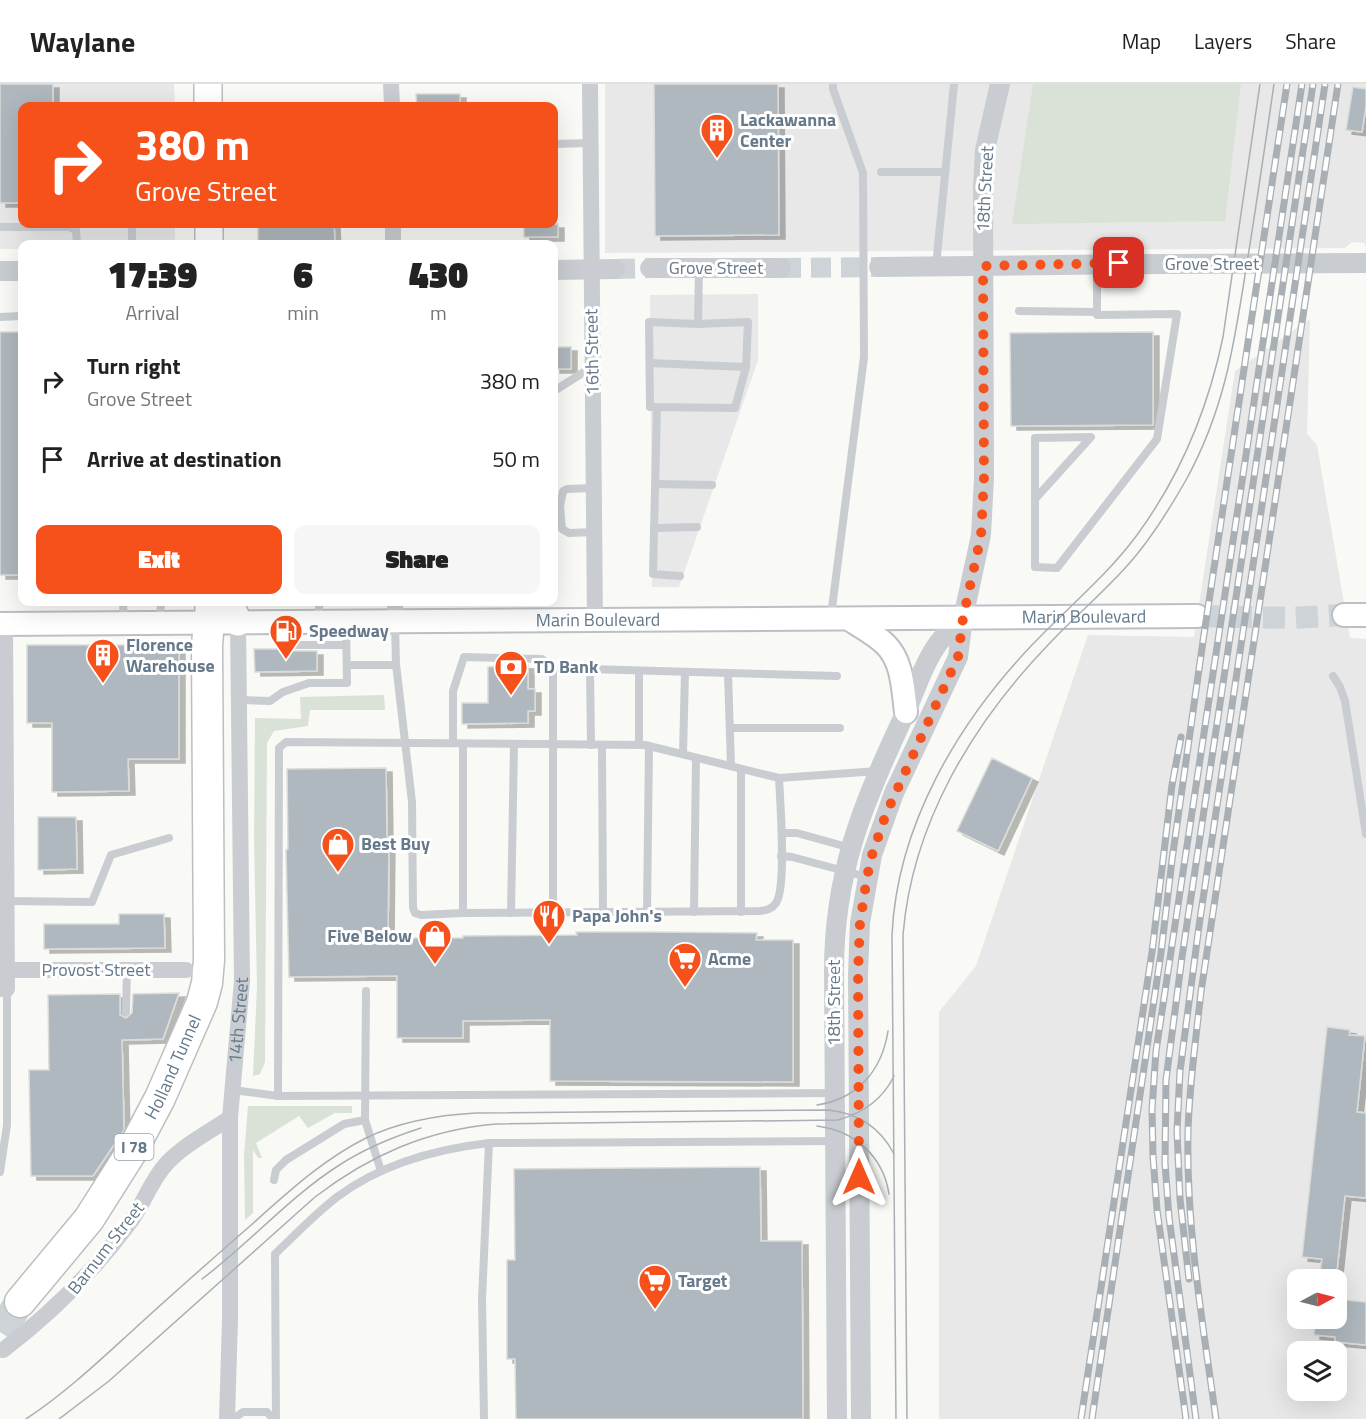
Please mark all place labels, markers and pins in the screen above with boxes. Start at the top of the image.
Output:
place label: Lackawanna Center [740,106,836,154]
building icon: Lackawanna Center [699,112,735,159]
pin [1093,237,1144,288]
fuel station icon: Speedway [268,613,304,660]
place label: Speedway [309,617,389,644]
place label: Florence Warehouse [126,631,215,679]
building icon: Florence Warehouse [85,637,121,684]
bank icon: TD Bank [493,649,529,696]
place label: TD Bank [534,653,599,680]
shop icon: Best Buy [320,826,356,873]
place label: Best Buy [361,830,430,857]
restaurant icon: Papa John's [531,898,567,945]
place label: Papa John's [572,902,662,929]
shop icon: Five Below [417,918,453,965]
place label: Five Below [327,922,412,949]
supermarket icon: Acme [667,941,703,988]
place label: Acme [708,945,751,972]
supermarket icon: Target [637,1263,673,1310]
place label: Target [678,1267,728,1294]

